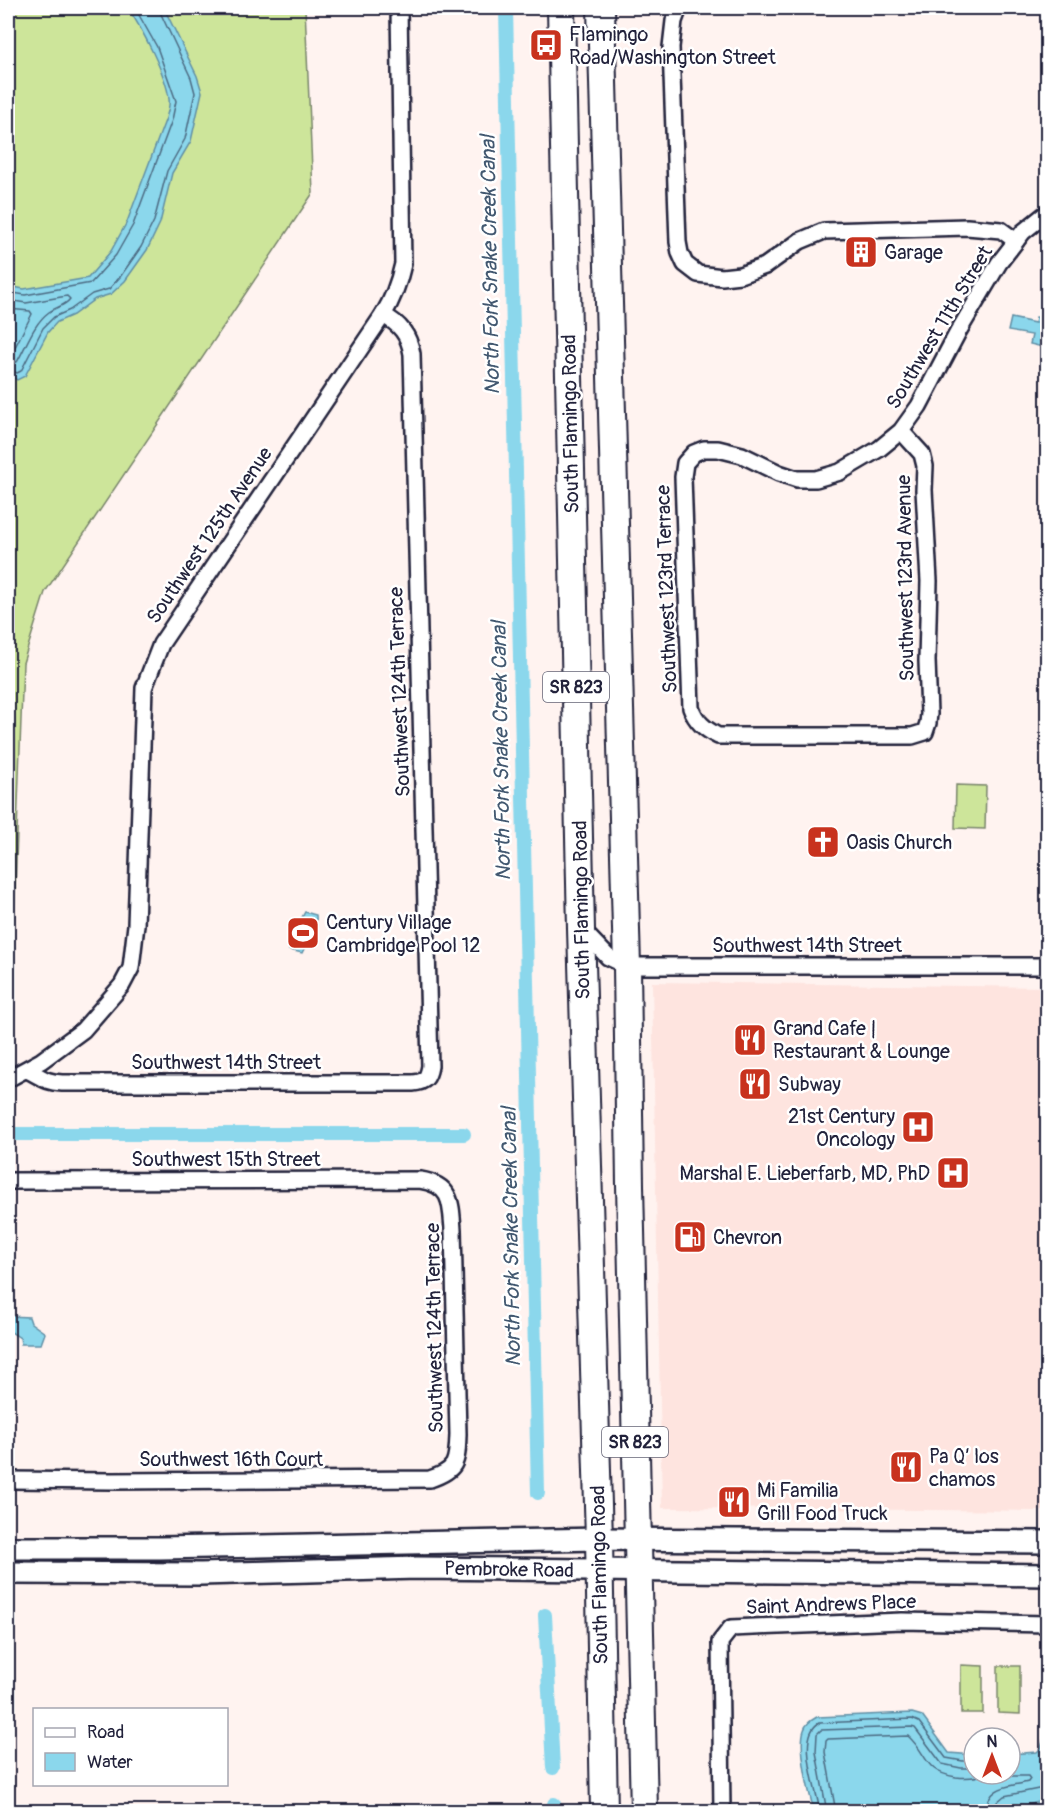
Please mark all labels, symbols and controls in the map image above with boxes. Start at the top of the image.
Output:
place label: Flamingo Road/Washington Street [569,22,777,70]
bus stop icon: Flamingo Road/Washington Street [528,27,564,63]
water label: North Fork Snake Creek Canal [475,133,506,395]
building icon: Garage [843,234,879,270]
street label: Southwest 11th Street [881,240,999,414]
place label: Garage [884,240,943,265]
street label: South Flamingo Road [556,334,585,514]
street label: Southwest 125th Avenue [141,442,278,628]
street label: Southwest 123rd Avenue [891,474,920,681]
street label: Southwest 123rd Terrace [650,484,683,694]
street label: Southwest 124th Terrace [383,586,416,798]
water label: North Fork Snake Creek Canal [486,619,517,881]
road number: SR 823 [543,672,609,702]
street label: South Flamingo Road [567,820,596,1000]
church icon: Oasis Church [805,824,841,860]
place label: Oasis Church [846,830,952,855]
place label: Century Village Cambridge Pool 12 [326,910,480,958]
sports icon: Century Village Cambridge Pool 12 [285,915,321,951]
street label: Southwest 14th Street [712,933,903,958]
place label: Grand Cafe | Restaurant & Lounge [773,1016,950,1064]
restaurant icon: Grand Cafe | Restaurant & Lounge [732,1022,768,1058]
street label: Southwest 14th Street [131,1050,322,1075]
restaurant icon: Subway [737,1066,773,1102]
place label: Subway [778,1072,841,1097]
place label: 21st Century Oncology [788,1104,895,1152]
water label: North Fork Snake Creek Canal [496,1105,527,1367]
hospital icon: 21st Century Oncology [900,1109,936,1145]
street label: Southwest 15th Street [131,1147,322,1172]
hospital icon: Marshal E. Lieberfarb, MD, PhD [935,1155,971,1191]
place label: Marshal E. Lieberfarb, MD, PhD [679,1161,930,1186]
fuel station icon: Chevron [672,1219,708,1255]
street label: Southwest 124th Terrace [420,1222,449,1433]
place label: Chevron [713,1225,782,1250]
road number: SR 823 [602,1427,668,1457]
place label: Pa Q’ los chamos [929,1444,999,1492]
street label: Southwest 16th Court [139,1447,324,1472]
restaurant icon: Pa Q’ los chamos [888,1449,924,1485]
place label: Mi Familia Grill Food Truck [757,1478,888,1526]
restaurant icon: Mi Familia Grill Food Truck [716,1484,752,1520]
street label: South Flamingo Road [585,1485,614,1665]
street label: Pembroke Road [444,1556,574,1583]
street label: Saint Andrews Place [745,1589,917,1620]
legend [33,1708,228,1786]
text: Road [87,1721,124,1744]
north arrow [962,1726,1022,1786]
text: N [987,1732,998,1752]
text: Water [87,1751,133,1774]

